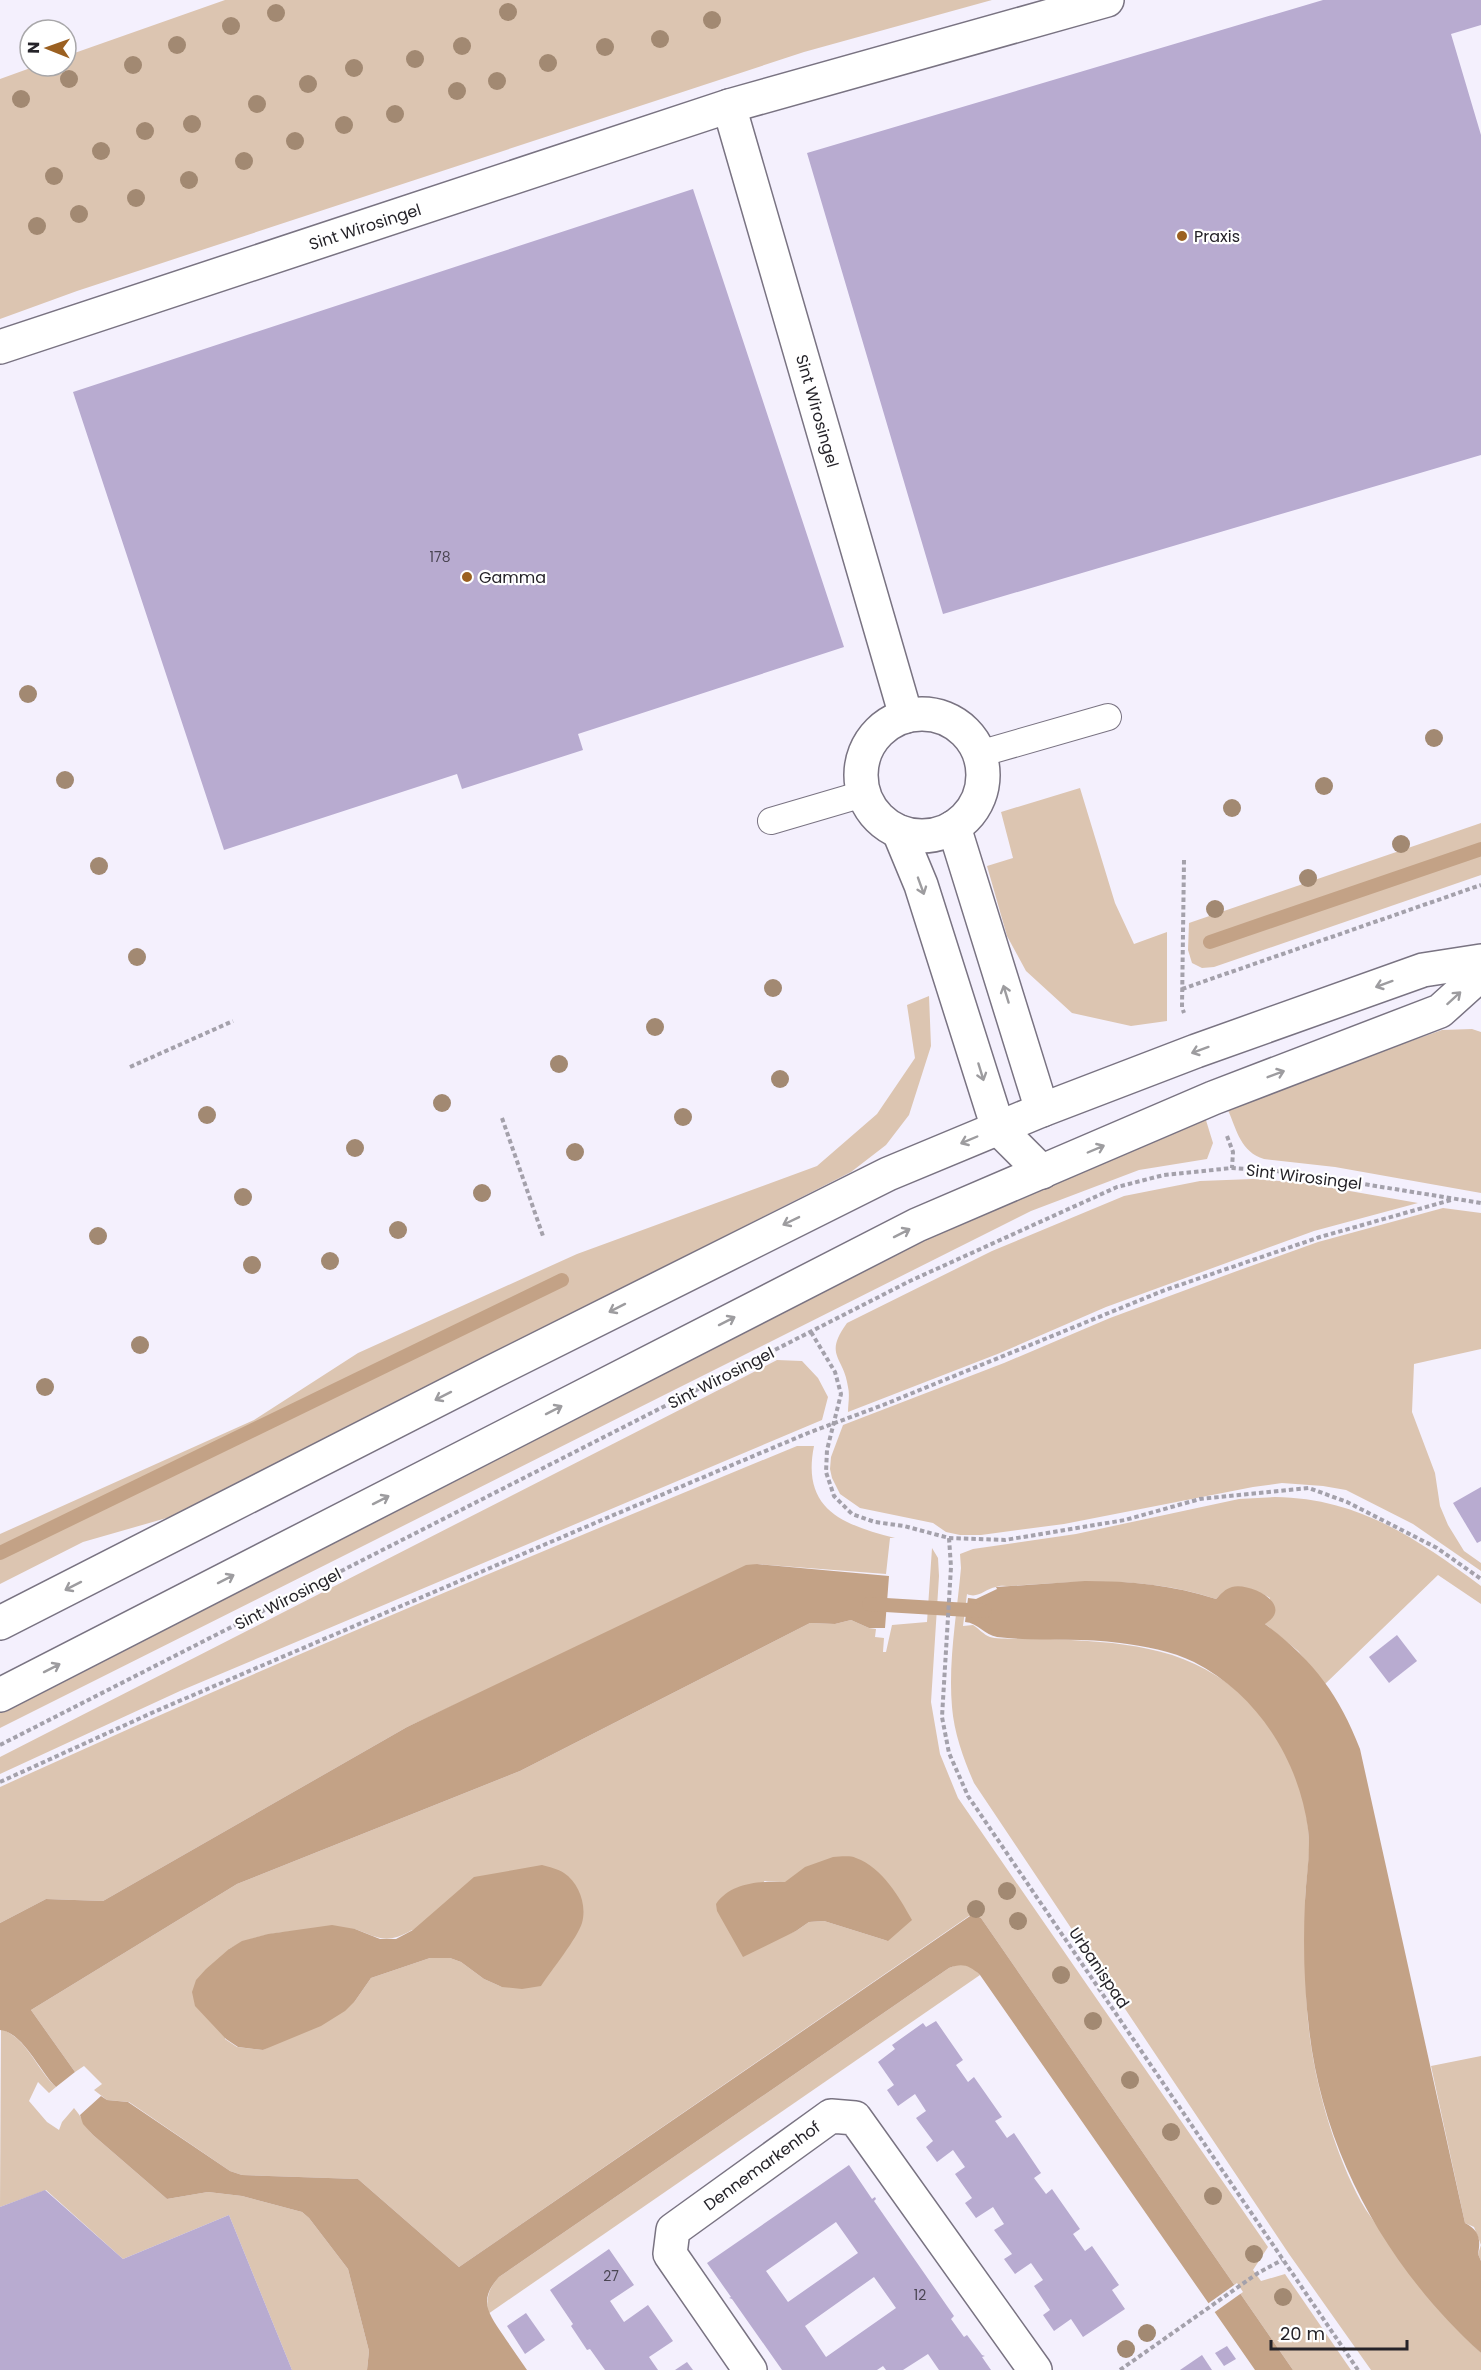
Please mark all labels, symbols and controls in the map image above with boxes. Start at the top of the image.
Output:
north arrow [18,18,78,78]
text: N [22,42,45,54]
street label: Sint Wirosingel [306,198,424,256]
place label: Praxis [1194,225,1240,248]
marker: Praxis [1175,229,1189,243]
street label: Sint Wirosingel [790,352,844,470]
house number: 178 [430,547,451,567]
place label: Gamma [479,566,546,589]
marker: Gamma [460,570,474,584]
one-way arrow [917,877,928,895]
one-way arrow [1375,979,1393,990]
one-way arrow [1000,985,1011,1004]
one-way arrow [1446,991,1461,1005]
one-way arrow [1191,1045,1210,1056]
one-way arrow [976,1062,987,1081]
one-way arrow [1266,1068,1285,1079]
one-way arrow [960,1135,978,1146]
one-way arrow [1086,1142,1104,1154]
street label: Sint Wirosingel [1245,1158,1363,1196]
one-way arrow [783,1216,801,1227]
one-way arrow [892,1227,910,1238]
one-way arrow [608,1303,626,1315]
one-way arrow [718,1315,736,1326]
street label: Sint Wirosingel [664,1341,778,1415]
one-way arrow [434,1391,452,1403]
one-way arrow [545,1404,562,1416]
one-way arrow [372,1494,389,1506]
street label: Sint Wirosingel [231,1562,345,1636]
one-way arrow [216,1573,234,1585]
one-way arrow [64,1581,82,1592]
one-way arrow [43,1662,60,1674]
street label: Urbanispad [1063,1923,1135,2013]
street label: Dennemarkenhof [699,2116,825,2216]
house number: 27 [603,2266,619,2286]
house number: 12 [914,2285,926,2305]
scale bar [1271,2313,1408,2351]
text: 20 m [1280,2321,1325,2346]

